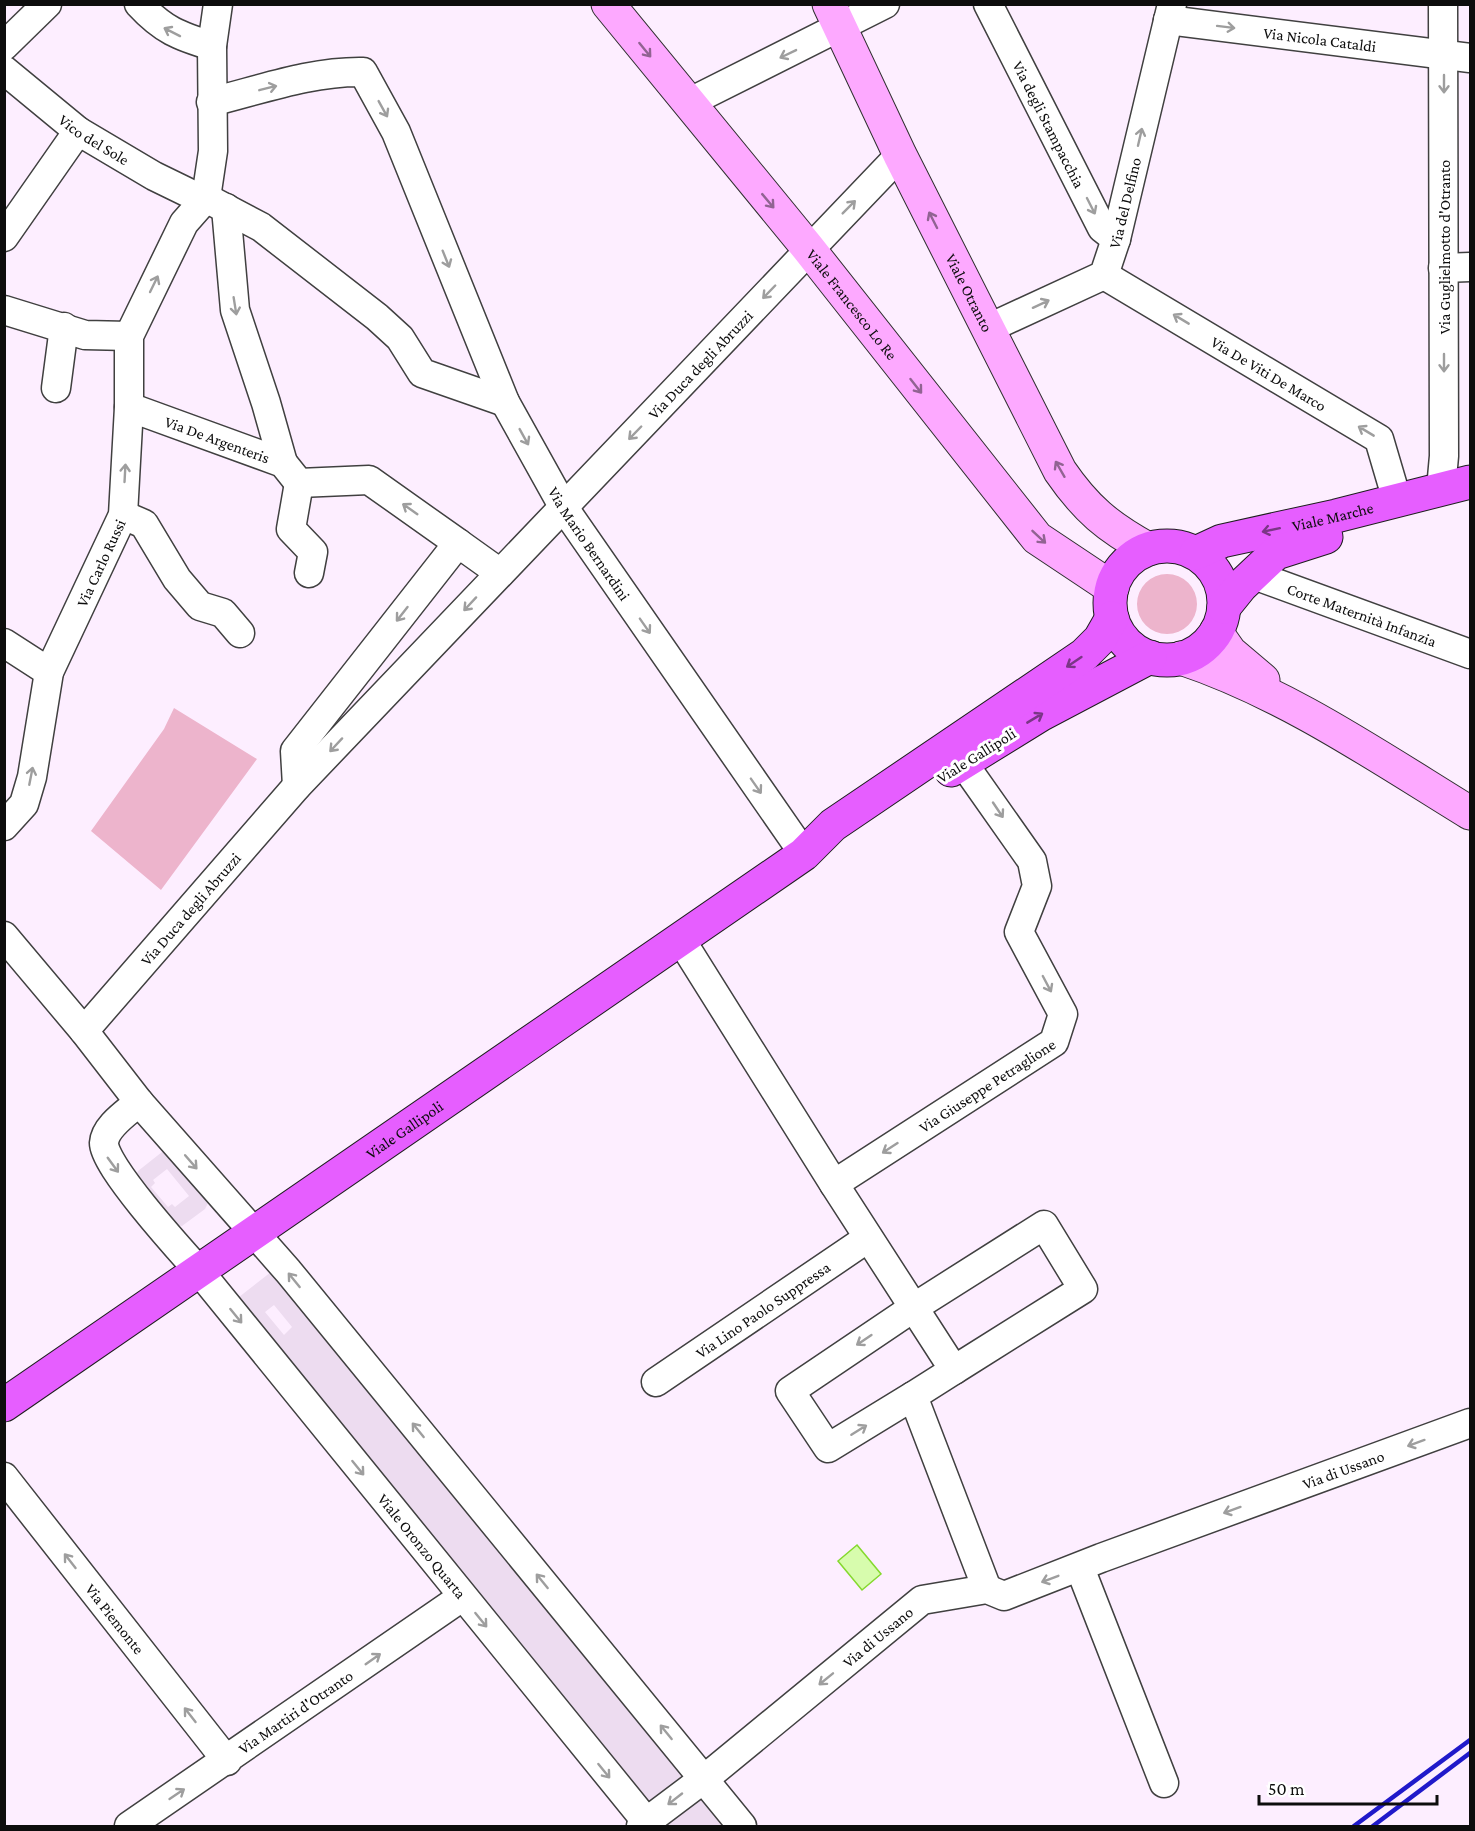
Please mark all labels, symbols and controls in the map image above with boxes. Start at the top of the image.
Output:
one-way arrow [1216,22,1236,33]
street label: Via Nicola Cataldi [1262,24,1377,55]
one-way arrow [163,26,181,37]
one-way arrow [638,42,651,58]
one-way arrow [779,48,797,60]
street label: Via degli Stampacchia [1009,58,1088,191]
one-way arrow [1438,73,1450,93]
one-way arrow [258,81,277,93]
one-way arrow [377,100,389,117]
street label: Vico del Sole [55,111,132,168]
one-way arrow [1135,128,1147,147]
street label: Via del Delfino [1105,156,1144,251]
street label: Via Guglielmotto d'Otranto [1436,160,1454,334]
one-way arrow [761,193,775,208]
one-way arrow [1085,197,1097,214]
one-way arrow [842,199,856,214]
one-way arrow [927,212,938,230]
street label: Viale Francesco Lo Re [803,246,901,363]
one-way arrow [441,249,452,268]
street label: Viale Otranto [942,251,996,335]
one-way arrow [149,276,161,294]
one-way arrow [762,285,777,300]
one-way arrow [230,296,241,316]
one-way arrow [1031,298,1049,310]
street label: Via Duca degli Abruzzi [645,307,756,422]
one-way arrow [1173,313,1190,325]
street label: Via De Viti De Marco [1208,333,1329,415]
one-way arrow [1438,352,1450,372]
one-way arrow [910,377,923,393]
street label: Via De Argenteris [162,413,272,466]
one-way arrow [1358,424,1375,436]
one-way arrow [627,426,642,441]
one-way arrow [518,428,530,445]
one-way arrow [1053,461,1065,478]
one-way arrow [120,464,131,484]
street label: Via Mario Bernardini [545,484,633,604]
street label: Viale Marche [1291,499,1375,534]
one-way arrow [402,503,419,515]
street label: Via Carlo Russi [73,516,129,610]
one-way arrow [1261,525,1281,536]
one-way arrow [1031,530,1046,545]
street label: Corte Maternità Infanzia [1285,580,1439,650]
one-way arrow [463,596,477,611]
one-way arrow [395,606,408,622]
one-way arrow [639,617,651,633]
one-way arrow [1067,656,1083,668]
one-way arrow [1026,712,1043,724]
street label: Viale Gallipoli [934,724,1019,787]
one-way arrow [329,738,343,753]
one-way arrow [26,767,37,786]
one-way arrow [750,777,762,794]
one-way arrow [992,801,1004,818]
street label: Via Duca degli Abruzzi [137,849,244,969]
one-way arrow [1041,975,1053,992]
street label: Via Giuseppe Petraglione [916,1035,1059,1136]
street label: Viale Gallipoli [363,1097,446,1162]
one-way arrow [882,1142,899,1154]
one-way arrow [184,1154,198,1169]
one-way arrow [107,1156,119,1172]
street label: Via Lino Paolo Suppressa [693,1258,834,1362]
one-way arrow [288,1272,301,1288]
one-way arrow [229,1308,242,1324]
one-way arrow [857,1334,873,1346]
one-way arrow [412,1423,425,1439]
one-way arrow [850,1423,867,1435]
one-way arrow [1407,1438,1425,1449]
street label: Via di Ussano [1300,1447,1386,1493]
one-way arrow [352,1460,365,1476]
street label: Viale Oronzo Quarta [374,1490,470,1602]
one-way arrow [1224,1505,1242,1516]
one-way arrow [64,1553,77,1569]
one-way arrow [535,1574,549,1589]
one-way arrow [1041,1574,1060,1585]
street label: Via Piemonte [82,1580,147,1657]
street label: Via di Ussano [839,1603,916,1671]
one-way arrow [474,1612,487,1628]
one-way arrow [364,1653,380,1665]
street label: Via Martiri d'Otranto [235,1667,356,1757]
one-way arrow [818,1672,834,1685]
one-way arrow [184,1707,197,1723]
one-way arrow [659,1724,672,1740]
one-way arrow [598,1762,611,1778]
scale bar [1259,1768,1438,1806]
text: 50 m [1268,1779,1305,1799]
one-way arrow [169,1788,185,1800]
one-way arrow [667,1793,683,1806]

